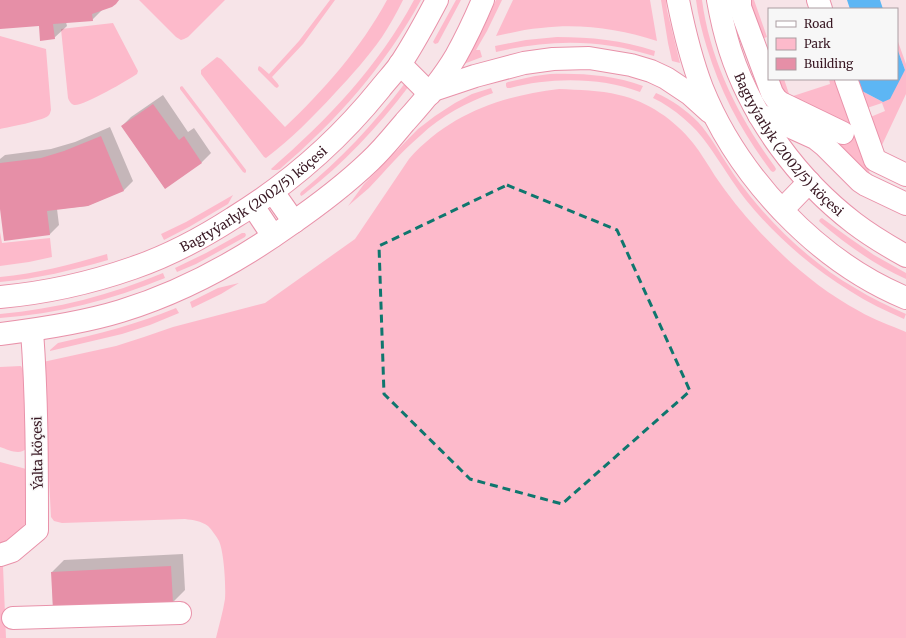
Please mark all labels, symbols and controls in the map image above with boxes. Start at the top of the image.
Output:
legend [768,8,898,80]
text: Road [804,16,833,31]
text: Park [804,36,831,51]
text: Building [804,56,854,71]
street label: Bagtyýarlyk (2002/5) köçesi [730,70,847,220]
street label: Bagtyýarlyk (2002/5) köçesi [177,143,331,256]
street label: Ýalta köçesi [27,416,47,491]

